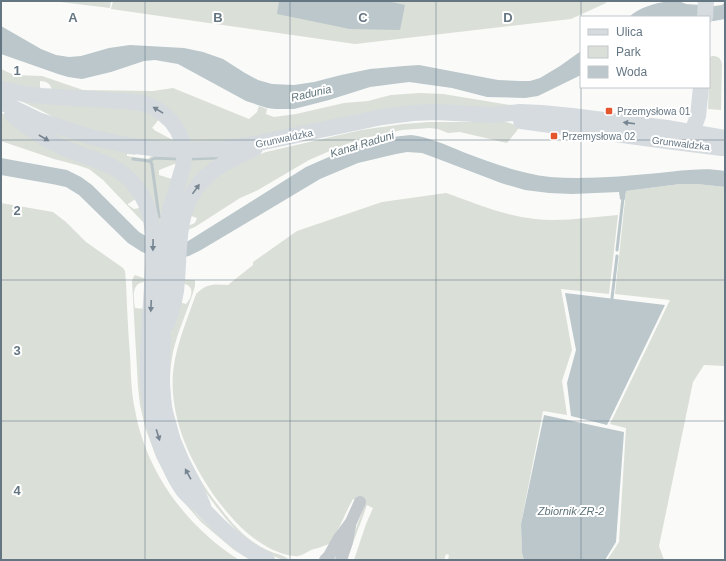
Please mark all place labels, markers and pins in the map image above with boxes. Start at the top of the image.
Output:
marker: Przemysłowa 01 [604,106,614,116]
place label: Przemysłowa 01 [617,106,691,117]
marker: Przemysłowa 02 [549,131,559,141]
place label: Przemysłowa 02 [562,131,636,142]

